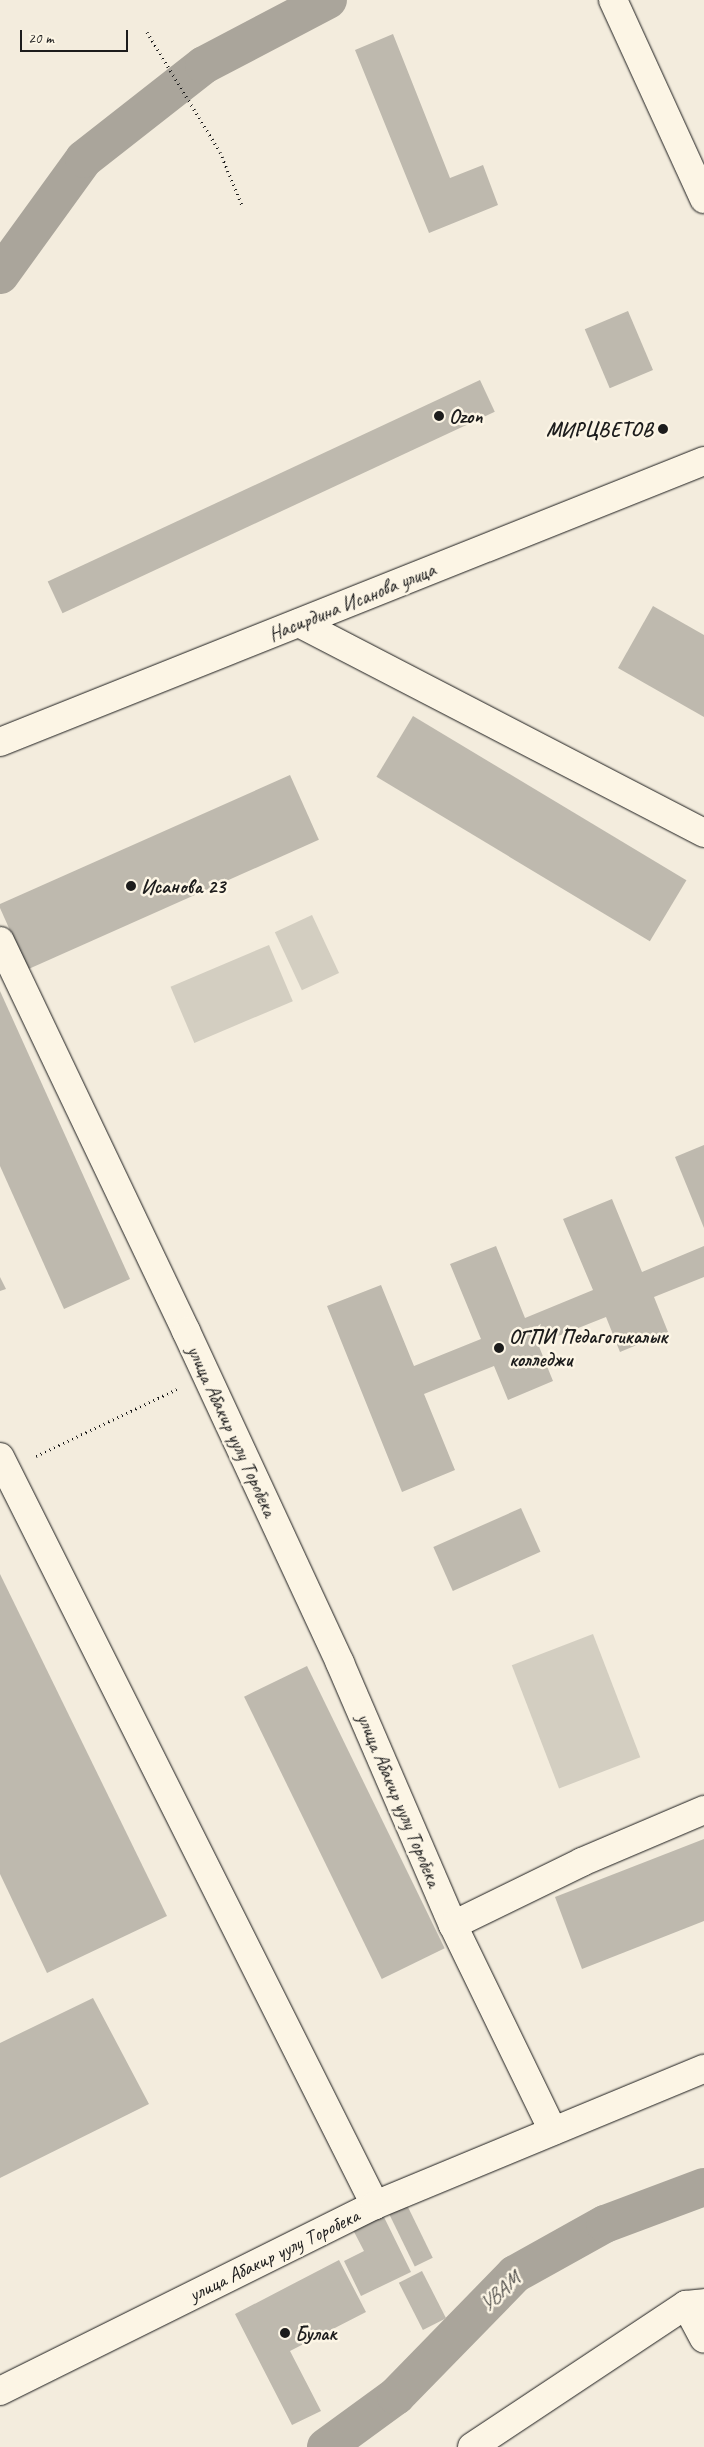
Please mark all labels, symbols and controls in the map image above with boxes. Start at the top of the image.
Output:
scale bar [22,20,130,52]
text: 20 m [28,29,54,48]
place label: Ozon [449,404,482,428]
marker: Ozon [433,410,445,422]
place label: МИРЦВЕТОВ [546,417,653,441]
marker: МИРЦВЕТОВ [657,423,669,435]
street label: Насирдина Исанова улица [264,557,440,647]
place label: Исанова 23 [141,874,225,898]
marker: Исанова 23 [125,880,137,892]
place label: ОГПИ Педагогикалык колледжи [509,1324,666,1371]
street label: улица Абакир уулу Торобека [182,1342,282,1520]
marker: ОГПИ Педагогикалык колледжи [493,1342,505,1354]
street label: улица Абакир уулу Торобека [352,1710,446,1890]
street label: улица Абакир уулу Торобека [185,2204,363,2306]
water label: УВАМ [473,2267,525,2317]
place label: Булак [295,2321,337,2345]
marker: Булак [279,2327,291,2339]

